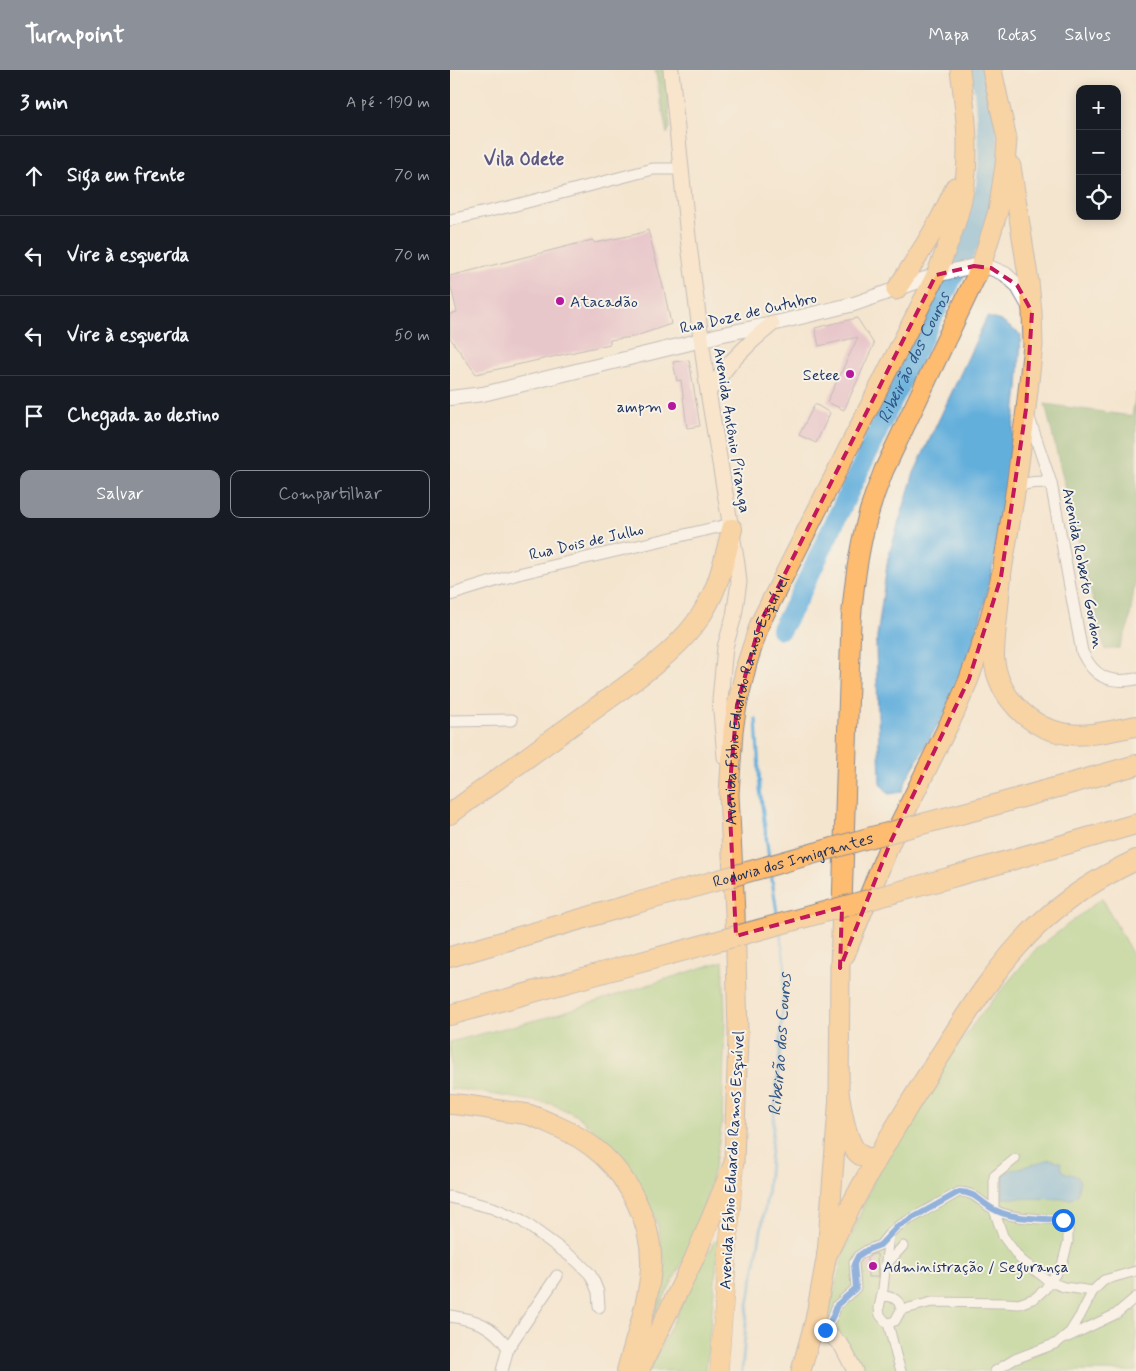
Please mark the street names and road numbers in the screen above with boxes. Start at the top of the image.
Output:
street label: Rua Doze de Outubro [678,287,819,339]
street label: Avenida Antônio Piranga [708,346,755,515]
street label: Avenida Roberto Gordon [1057,486,1109,651]
street label: Rua Dois de Julho [527,519,646,566]
street label: Avenida Fábio Eduardo Ramos Esquível [720,572,795,826]
street label: Rodovia dos Imigrantes [711,828,876,893]
street label: Avenida Fábio Eduardo Ramos Esquível [715,1030,750,1290]

